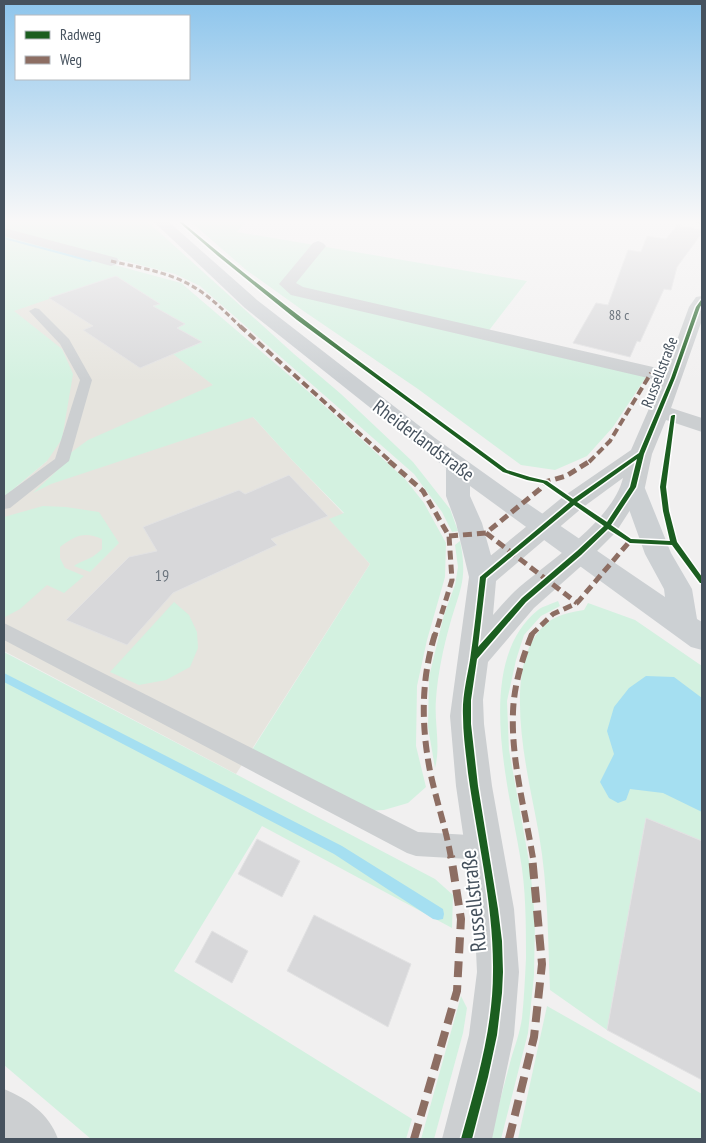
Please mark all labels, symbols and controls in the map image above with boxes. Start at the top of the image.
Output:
legend [15,15,190,80]
text: Radweg [60,25,101,44]
text: Weg [60,50,82,69]
house number: 88 c [609,306,629,324]
street label: Russellstraße [636,334,682,410]
street label: Rheiderlandstraße [368,394,480,486]
house number: 19 [155,565,169,585]
street label: Russellstraße [454,849,492,953]

